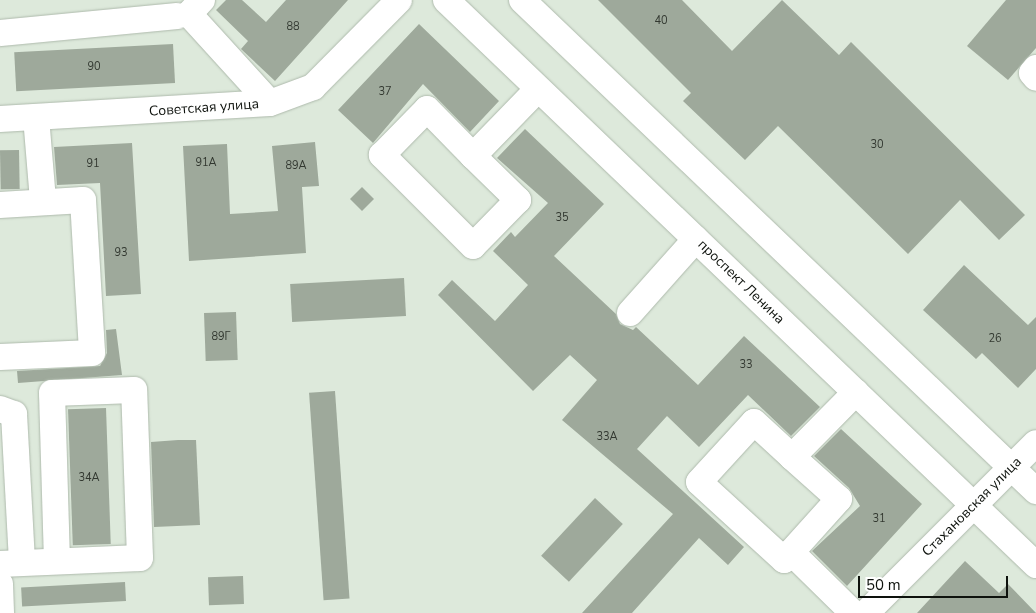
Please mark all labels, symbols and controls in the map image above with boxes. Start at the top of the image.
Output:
house number: 40 [654,14,668,28]
house number: 88 [286,20,300,34]
house number: 90 [87,60,101,74]
house number: 37 [378,85,392,99]
street label: Советская улица [148,96,260,120]
house number: 30 [870,138,884,152]
house number: 91А [195,156,217,170]
house number: 91 [86,157,100,171]
house number: 89А [285,159,307,173]
house number: 35 [555,211,569,225]
street label: проспект Ленина [694,236,788,328]
house number: 93 [114,246,128,260]
house number: 89Г [211,330,231,344]
house number: 26 [988,332,1002,346]
house number: 33 [739,358,753,372]
house number: 33А [596,430,618,444]
street label: Стахановская улица [919,454,1025,560]
house number: 34А [78,471,100,485]
house number: 31 [872,512,886,526]
scale bar [861,566,1011,598]
text: 50 m [866,575,901,595]

